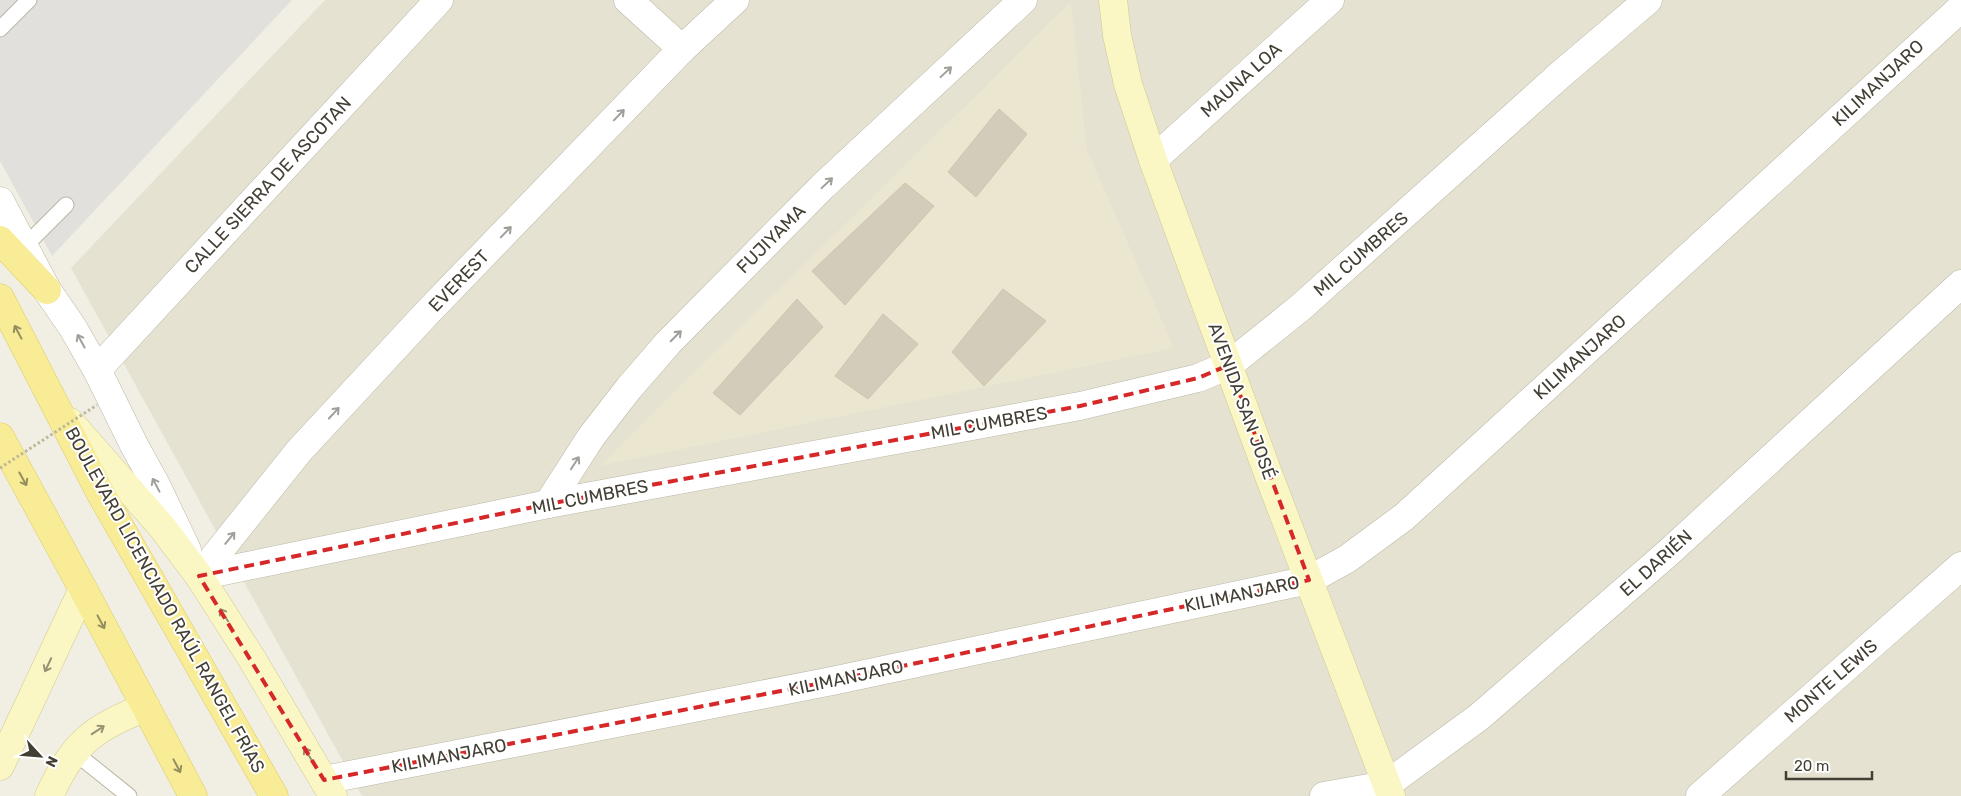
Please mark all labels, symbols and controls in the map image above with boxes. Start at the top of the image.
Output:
street label: KILIMANJARO [1828,35,1928,131]
street label: MAUNA LOA [1196,38,1286,122]
one-way arrow [939,66,952,78]
street label: CALLE SIERRA DE ASCOTAN [180,92,356,278]
one-way arrow [613,108,625,121]
one-way arrow [820,177,833,189]
street label: FUJIYAMA [732,200,810,278]
street label: MIL CUMBRES [1309,207,1413,301]
one-way arrow [500,226,512,238]
street label: EVEREST [424,245,494,317]
street label: KILIMANJARO [1529,310,1631,404]
street label: AVENIDA SAN JOSÉ [1203,320,1281,482]
one-way arrow [13,324,23,339]
one-way arrow [669,330,682,342]
one-way arrow [75,334,85,348]
street label: MIL CUMBRES [929,402,1049,444]
one-way arrow [328,407,340,420]
street label: BOULEVARD LICENCIADO RAÚL RANGEL FRÍAS [60,423,270,777]
one-way arrow [569,456,580,470]
one-way arrow [19,472,29,486]
street label: MIL CUMBRES [530,475,650,519]
one-way arrow [151,477,161,492]
street label: EL DARIÉN [1615,525,1697,601]
one-way arrow [224,532,235,545]
street label: KILIMANJARO [1183,571,1301,617]
one-way arrow [219,608,230,622]
one-way arrow [97,614,106,629]
street label: MONTE LEWIS [1780,635,1882,727]
street label: KILIMANJARO [787,655,905,701]
one-way arrow [42,657,52,672]
one-way arrow [91,725,105,735]
north arrow [15,731,65,781]
street label: KILIMANJARO [390,734,508,778]
one-way arrow [303,747,313,762]
scale bar [1786,748,1872,780]
text: N [41,753,61,770]
text: 20 m [1794,757,1829,775]
one-way arrow [173,758,182,773]

